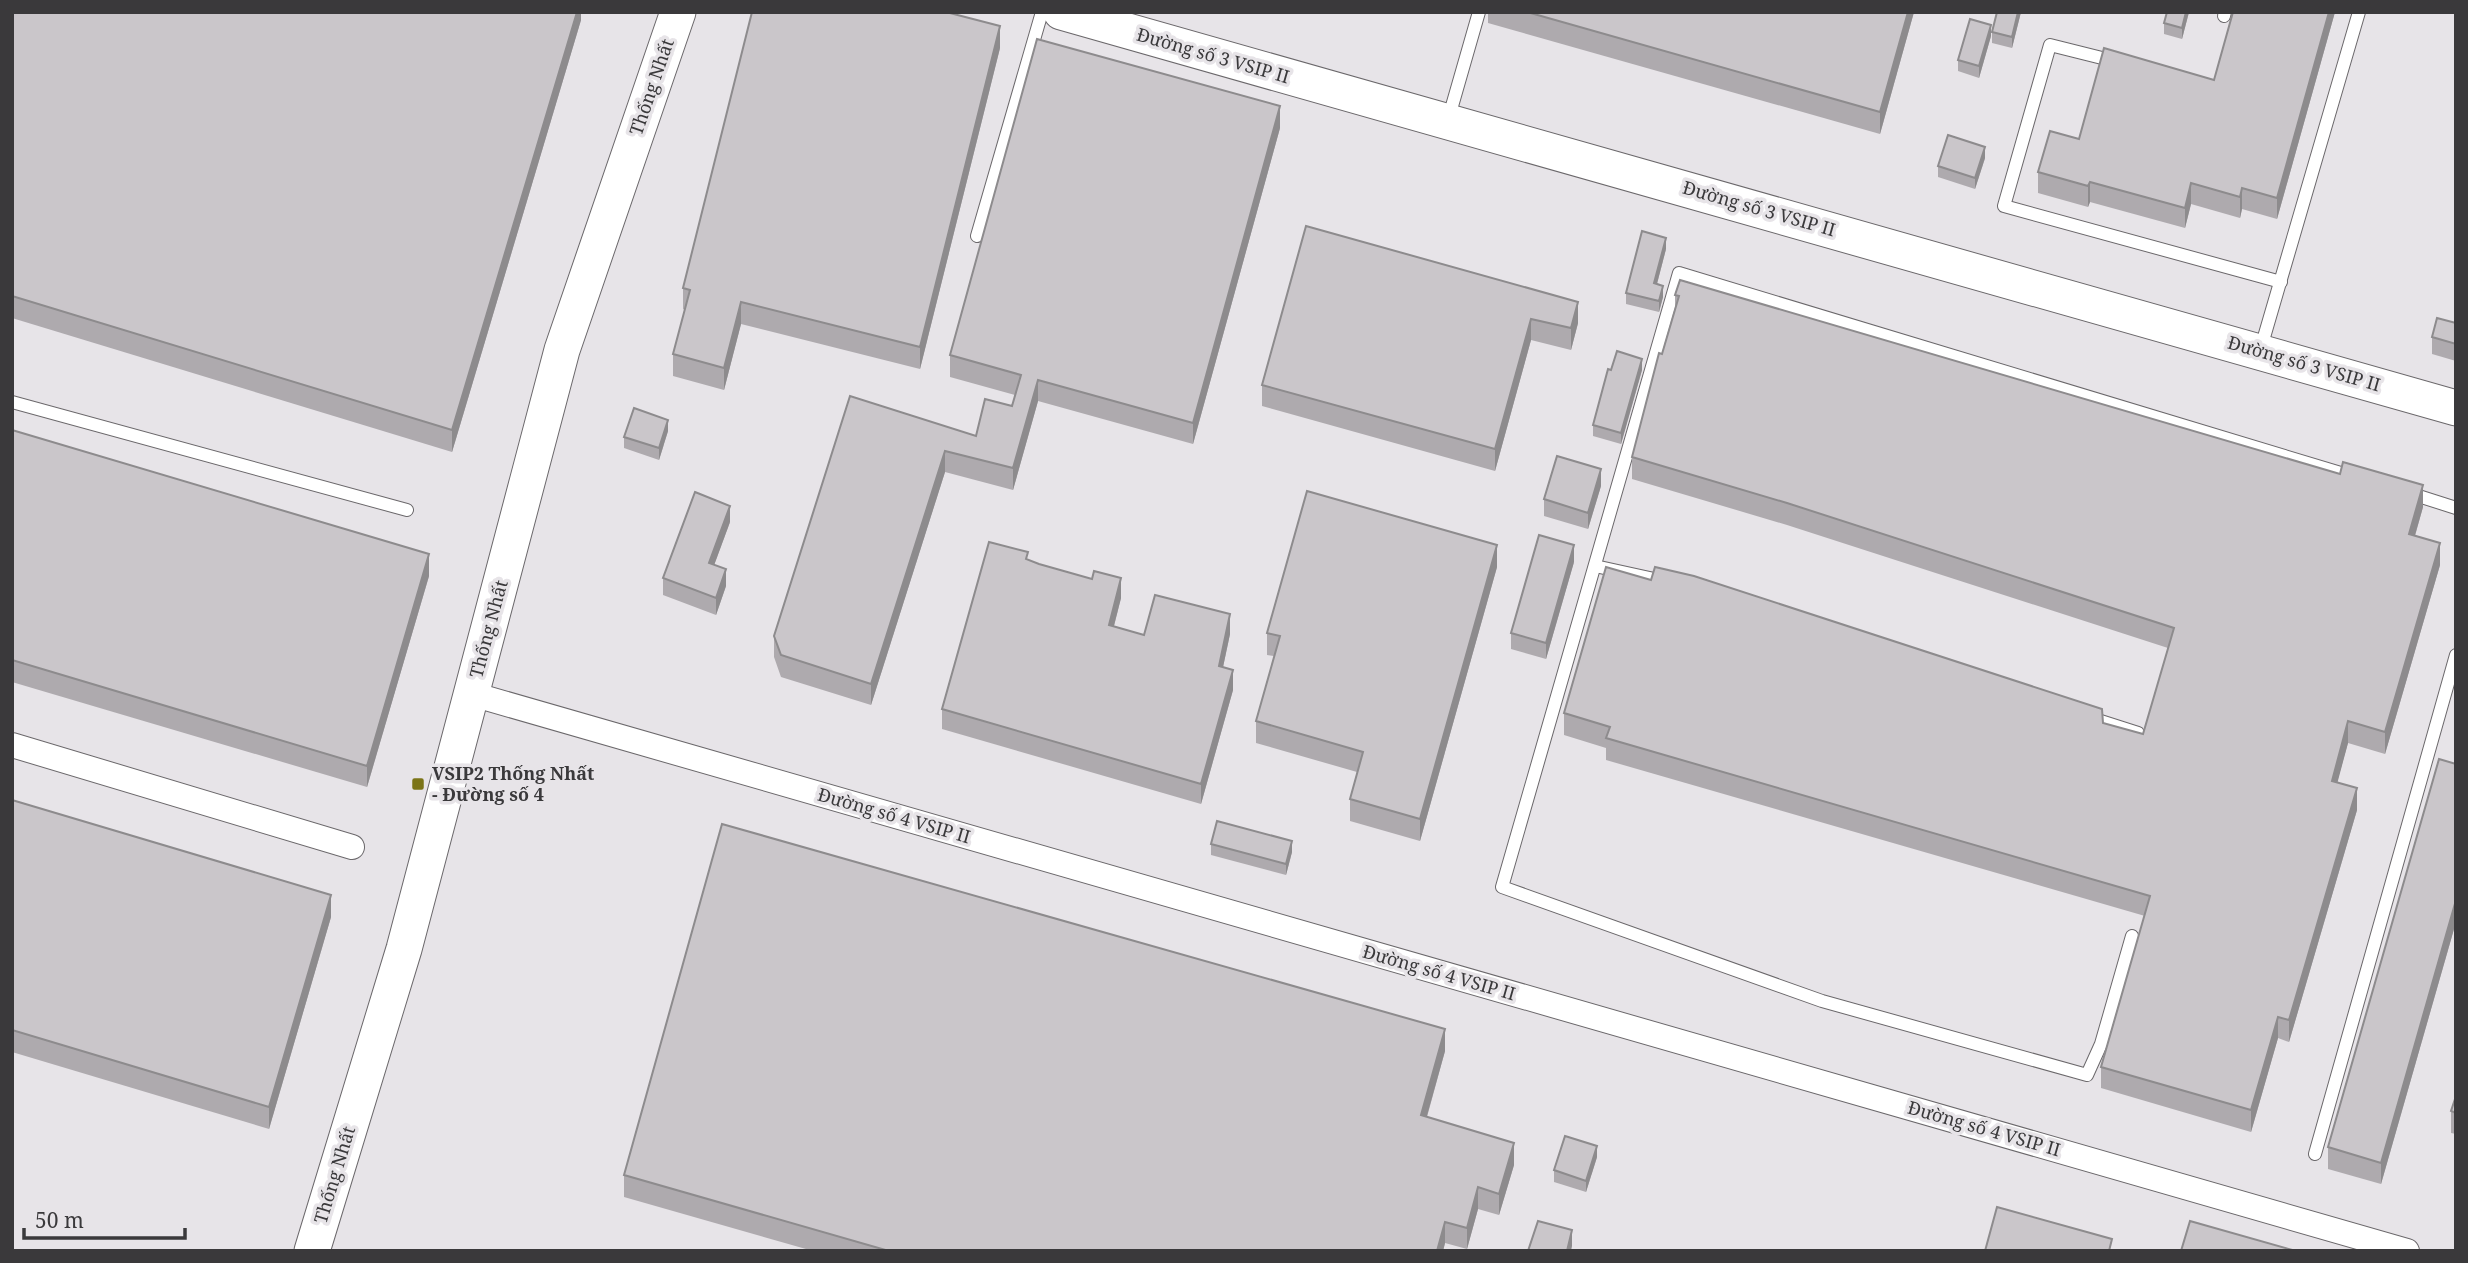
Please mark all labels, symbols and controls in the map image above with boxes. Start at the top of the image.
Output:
street label: Đường số 3 VSIP II [1134,22,1292,88]
street label: Thống Nhất [623,35,679,138]
street label: Đường số 3 VSIP II [1680,175,1838,241]
street label: Đường số 3 VSIP II [2225,330,2383,396]
street label: Thống Nhất [463,577,513,680]
place label: VSIP2 Thống Nhất - Đường số 4 [432,761,594,806]
marker: VSIP2 Thống Nhất - Đường số 4 [410,776,426,792]
street label: Đường số 4 VSIP II [815,782,973,848]
street label: Đường số 4 VSIP II [1360,939,1518,1005]
street label: Đường số 4 VSIP II [1905,1095,2063,1161]
street label: Thống Nhất [308,1123,360,1226]
scale bar [24,1196,186,1240]
text: 50 m [35,1206,84,1234]

